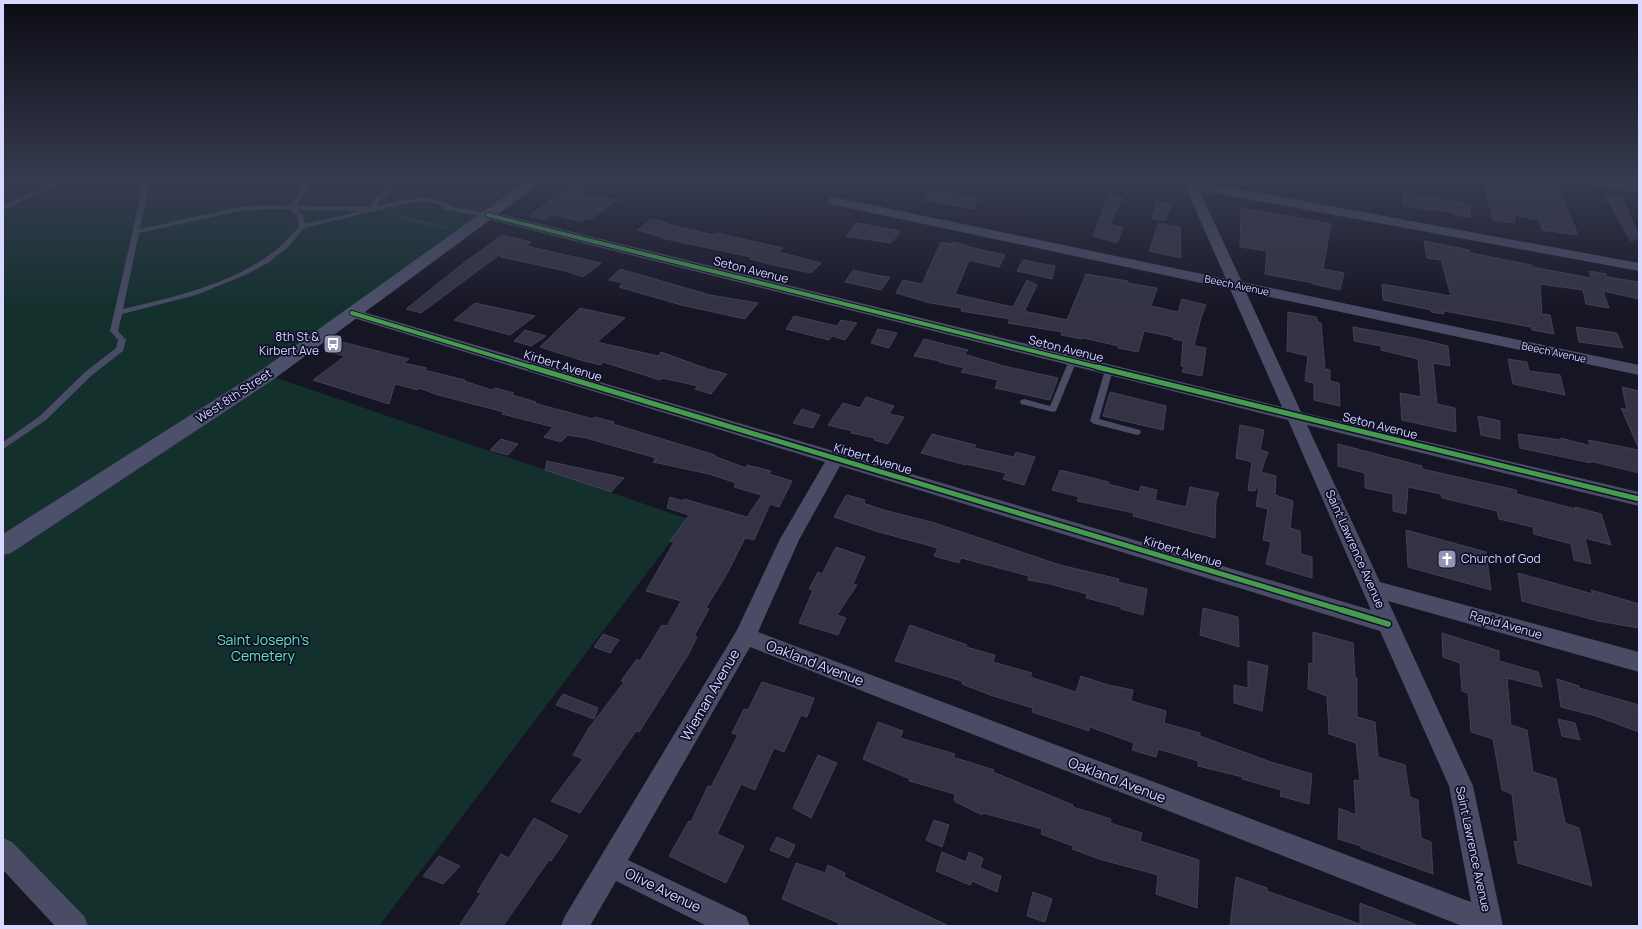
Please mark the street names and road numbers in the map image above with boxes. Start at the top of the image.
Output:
street label: Seton Avenue [712,252,790,287]
street label: Beech Avenue [1203,271,1271,299]
street label: Seton Avenue [1027,331,1105,366]
street label: Beech Avenue [1520,338,1588,366]
street label: Kirbert Avenue [522,346,604,385]
street label: West 8th Street [192,365,275,427]
street label: Seton Avenue [1341,408,1419,443]
street label: Kirbert Avenue [832,439,914,478]
street label: Saint Lawrence Avenue [1322,487,1389,611]
street label: Kirbert Avenue [1142,532,1224,571]
street label: Rapid Avenue [1468,606,1544,643]
street label: Oakland Avenue [764,635,867,690]
street label: Wieman Avenue [676,646,743,744]
street label: Oakland Avenue [1066,752,1169,807]
street label: Saint Lawrence Avenue [1452,784,1495,913]
street label: Olive Avenue [622,863,704,916]

